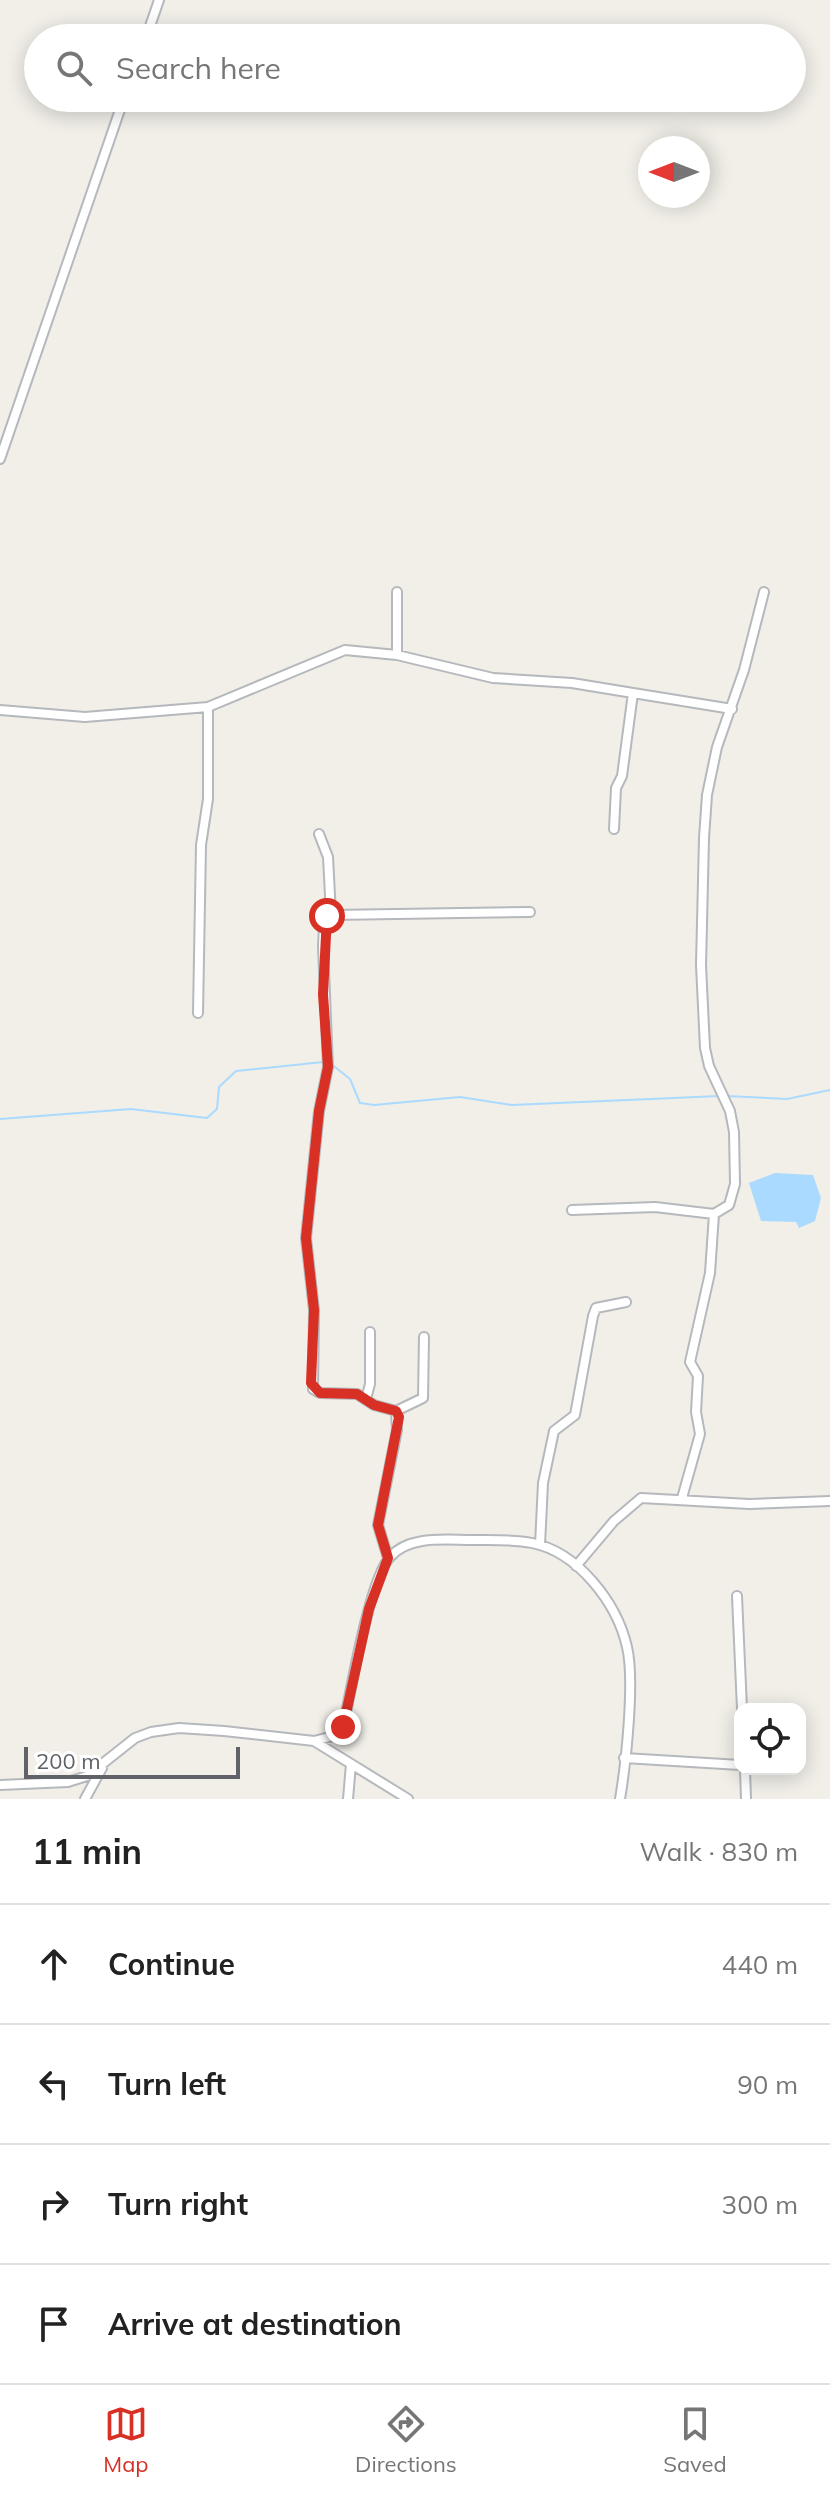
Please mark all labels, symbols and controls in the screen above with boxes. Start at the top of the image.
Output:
search box [24,24,806,112]
icon: search [52,46,96,90]
text: Search here [116,49,281,87]
north arrow [638,136,710,208]
route start [309,898,345,934]
map controls [734,1703,806,1775]
button: locate [734,1703,806,1775]
route end [325,1709,361,1745]
scale bar [24,1743,240,1779]
text: 200 m [36,1747,101,1775]
text: 11 min [32,1830,142,1873]
text: Walk · 830 m [639,1835,798,1868]
icon: ahead [32,1942,76,1986]
text: Continue [108,1945,235,1983]
text: 440 m [722,1948,798,1981]
icon: left [32,2062,76,2106]
text: Turn left [108,2065,226,2103]
text: 90 m [737,2068,798,2101]
icon: right [32,2182,76,2226]
text: Turn right [108,2185,248,2223]
text: 300 m [722,2188,798,2221]
icon: arrive [32,2302,76,2346]
text: Arrive at destination [108,2305,402,2343]
tab: Map [103,2402,149,2478]
tab: Directions [355,2402,457,2478]
tab: Saved [663,2402,727,2478]

